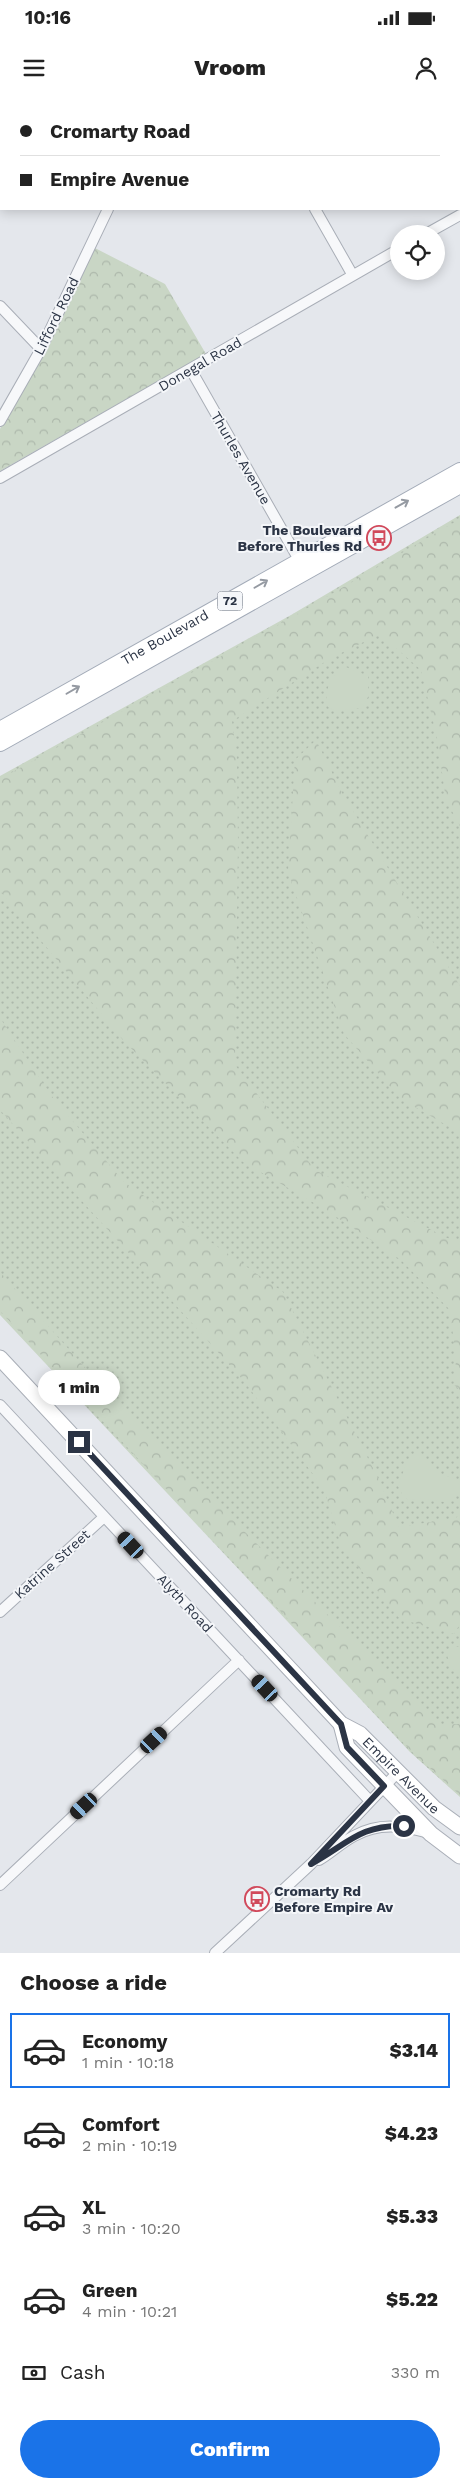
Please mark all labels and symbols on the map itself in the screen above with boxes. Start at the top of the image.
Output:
street label: Lifford Road [30,275,82,357]
street label: Donegal Road [156,334,244,394]
street label: Thurles Avenue [208,409,274,507]
one-way arrow [394,499,409,508]
place label: The Boulevard Before Thurles Rd [238,522,362,554]
bus stop icon: The Boulevard Before Thurles Rd [366,525,392,551]
one-way arrow [253,578,267,588]
road number: 72 [218,592,242,611]
street label: The Boulevard [118,606,211,668]
one-way arrow [66,684,80,694]
callout: 1 min [38,1370,120,1404]
route end [68,1431,90,1453]
street label: Katrine Street [11,1526,93,1602]
car [115,1529,146,1561]
street label: Alyth Road [154,1571,216,1635]
car [249,1672,280,1704]
car [137,1724,170,1756]
street label: Empire Avenue [359,1733,443,1817]
car [67,1790,100,1822]
route start [393,1815,415,1837]
place label: Cromarty Rd Before Empire Av [274,1883,393,1915]
bus stop icon: Cromarty Rd Before Empire Av [244,1886,270,1912]

